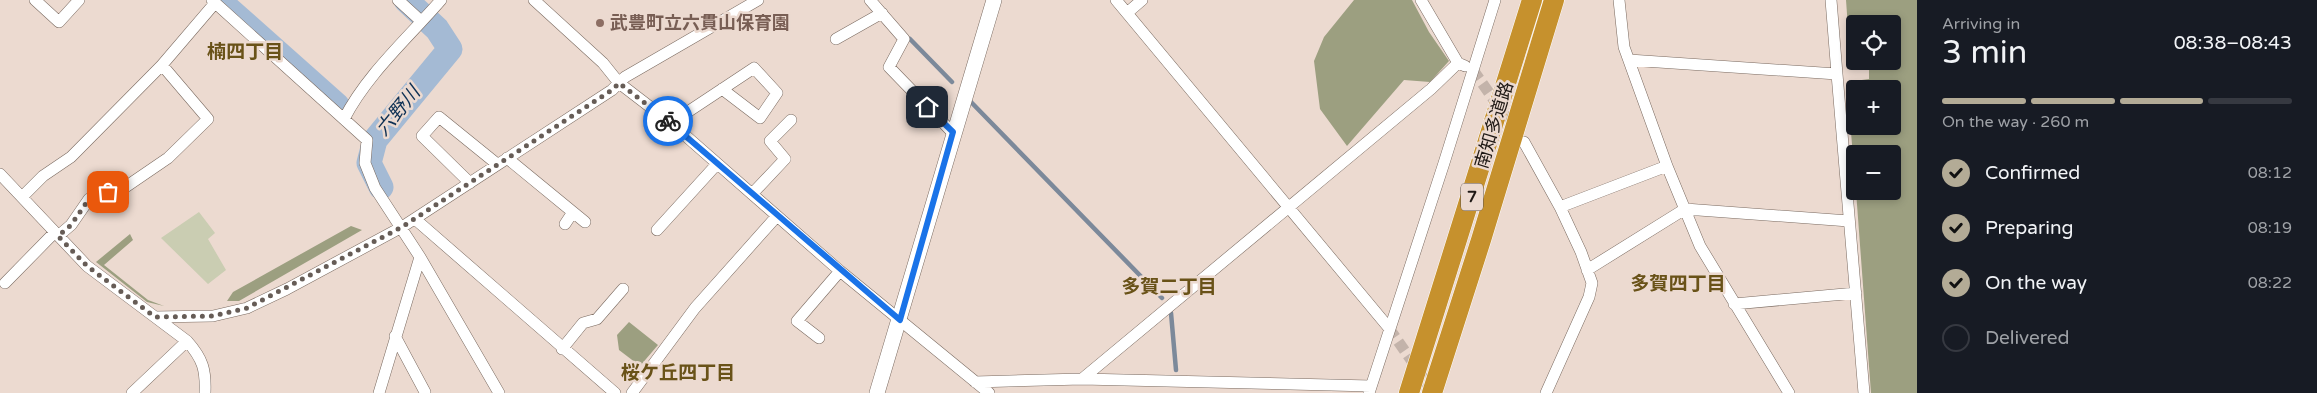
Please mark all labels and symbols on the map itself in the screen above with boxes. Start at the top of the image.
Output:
place label: 武豊町立六貫山保育園 [610,12,790,34]
marker: 武豊町立六貫山保育園 [594,17,606,29]
district label: 楠四丁目 [207,41,283,63]
street label: 南知多道路 [1470,79,1518,171]
water label: 六野川 [372,80,426,140]
pin [906,86,948,128]
courier [643,96,693,146]
pin [87,171,129,213]
road number: 7 [1461,183,1483,210]
district label: 多賀四丁目 [1630,273,1726,295]
district label: 多賀二丁目 [1121,276,1217,298]
district label: 桜ケ丘四丁目 [621,362,735,384]

